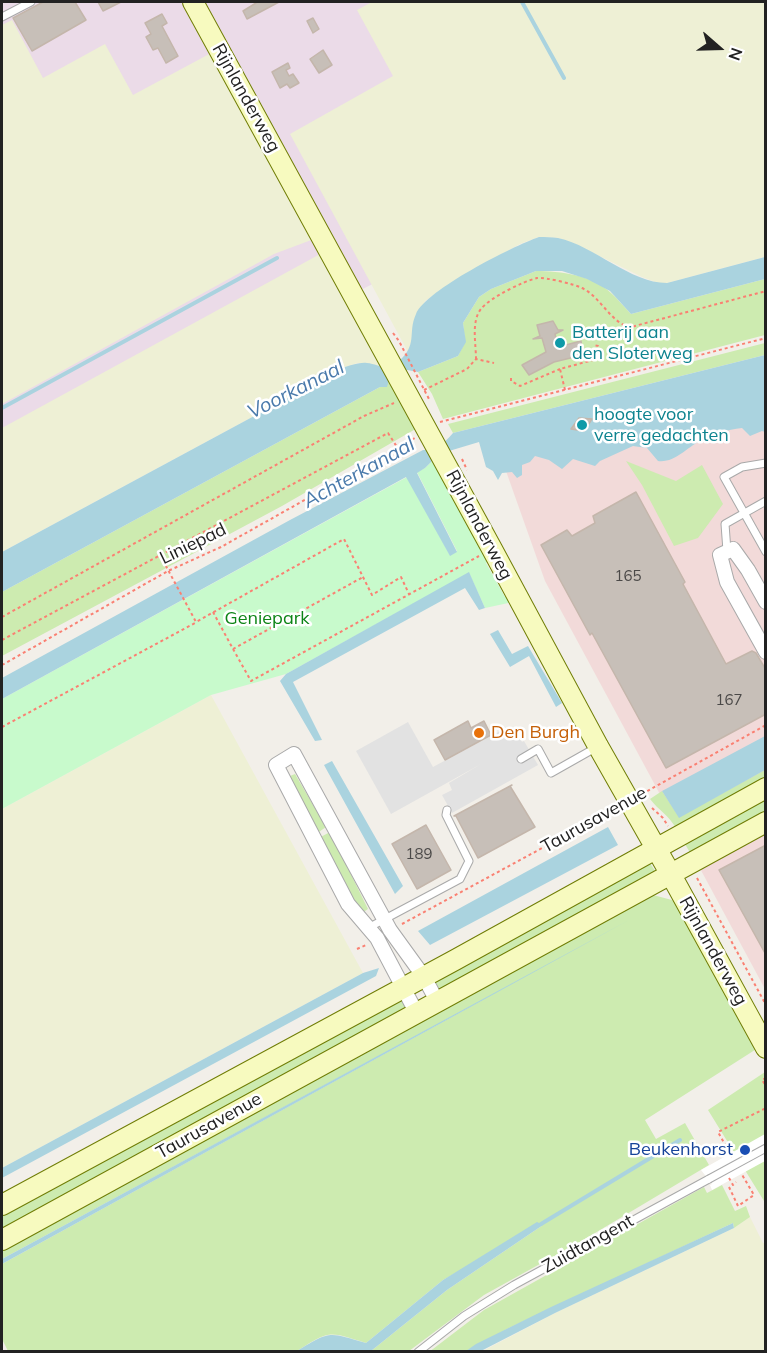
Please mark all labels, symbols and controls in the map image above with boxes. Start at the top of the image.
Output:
north arrow [689,18,749,78]
street label: Rijnlanderweg [207,40,285,156]
text: N [724,45,747,63]
place label: Batterij aan den Sloterweg [572,322,693,364]
marker: Batterij aan den Sloterweg [553,336,567,350]
water label: Voorkanaal [244,355,348,425]
place label: hoogte voor verre gedachten [594,404,729,446]
marker: hoogte voor verre gedachten [575,418,589,432]
water label: Achterkanaal [299,432,419,514]
street label: Rijnlanderweg [441,467,517,583]
street label: Liniepad [156,519,230,569]
house number: 165 [615,567,641,585]
park label: Geniepark [225,608,309,630]
house number: 167 [716,691,742,709]
place label: Den Burgh [491,722,580,744]
marker: Den Burgh [472,726,486,740]
street label: Taurusavenue [538,782,650,858]
house number: 189 [406,845,432,863]
street label: Rijnlanderweg [674,893,752,1009]
street label: Taurusavenue [153,1088,265,1164]
place label: Beukenhorst [629,1139,733,1161]
marker: Beukenhorst [738,1143,752,1157]
street label: Zuidtangent [539,1210,637,1278]

